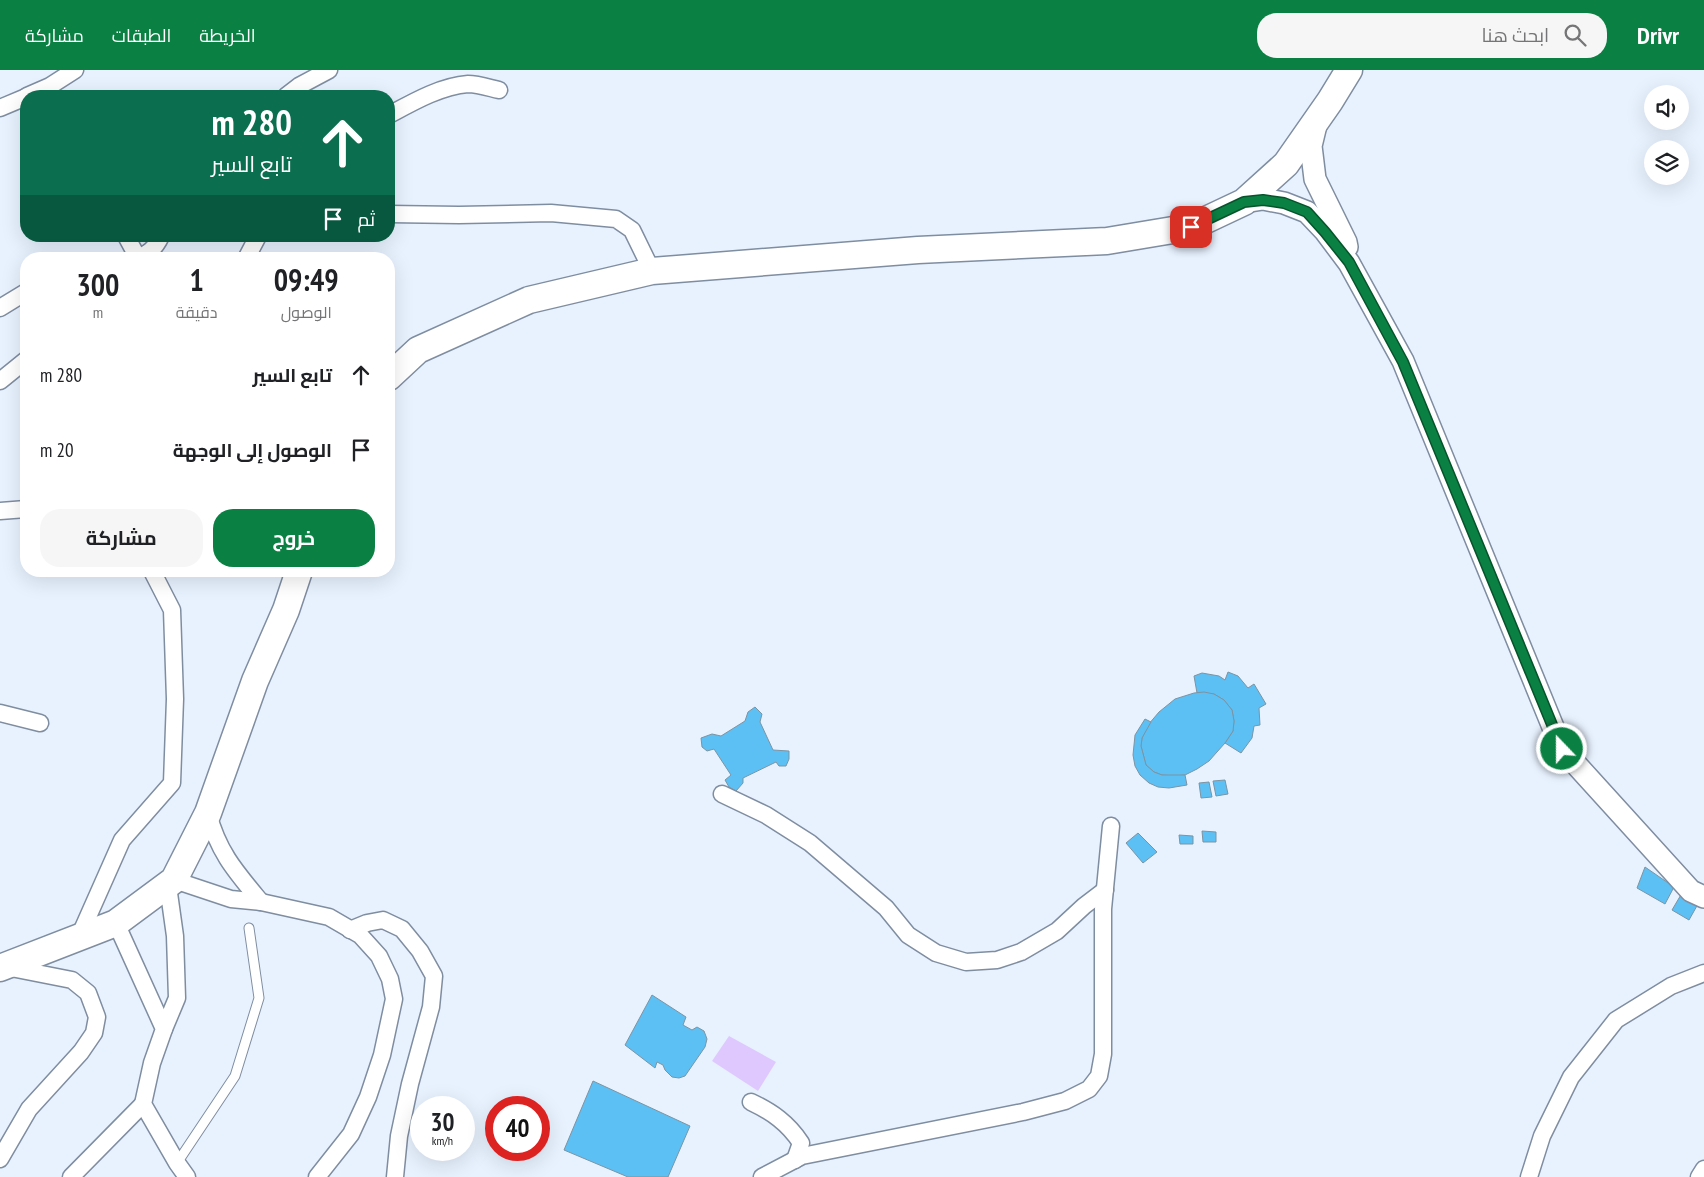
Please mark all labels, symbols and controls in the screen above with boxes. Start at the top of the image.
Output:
search box [1257,13,1607,58]
text: Drivr [1637,20,1679,51]
icon: search [1561,21,1589,49]
text: ابحث هنا [1482,23,1549,47]
text: مشاركة [25,24,84,47]
text: الطبقات [112,24,171,47]
text: الخريطة [199,24,256,47]
map controls [1644,85,1689,185]
button: sound [1644,85,1689,130]
text: 280 m [211,99,292,145]
icon: ahead [310,110,375,175]
button: layers [1644,140,1689,185]
text: تابع السير [211,150,292,178]
icon: arrive [319,205,347,233]
pin [1170,206,1212,248]
text: ثم [357,207,375,231]
icon: arrive [1177,213,1205,241]
text: 1 [189,260,204,299]
text: 09:49 [274,260,339,299]
text: 300 [76,265,119,304]
text: m [93,302,103,322]
text: دقيقة [176,302,217,322]
text: الوصول [281,302,332,322]
icon: ahead [347,361,375,389]
text: 280 m [40,363,82,387]
text: تابع السير [253,363,332,387]
icon: arrive [347,436,375,464]
text: 20 m [40,438,74,462]
text: الوصول إلى الوجهة [173,438,332,462]
button: مشاركة [40,509,203,567]
button: خروج [213,509,375,567]
position arrow [1535,722,1587,774]
speed limit sign: 40 [485,1096,550,1161]
text: 30 [431,1106,454,1138]
text: km/h [432,1133,453,1148]

